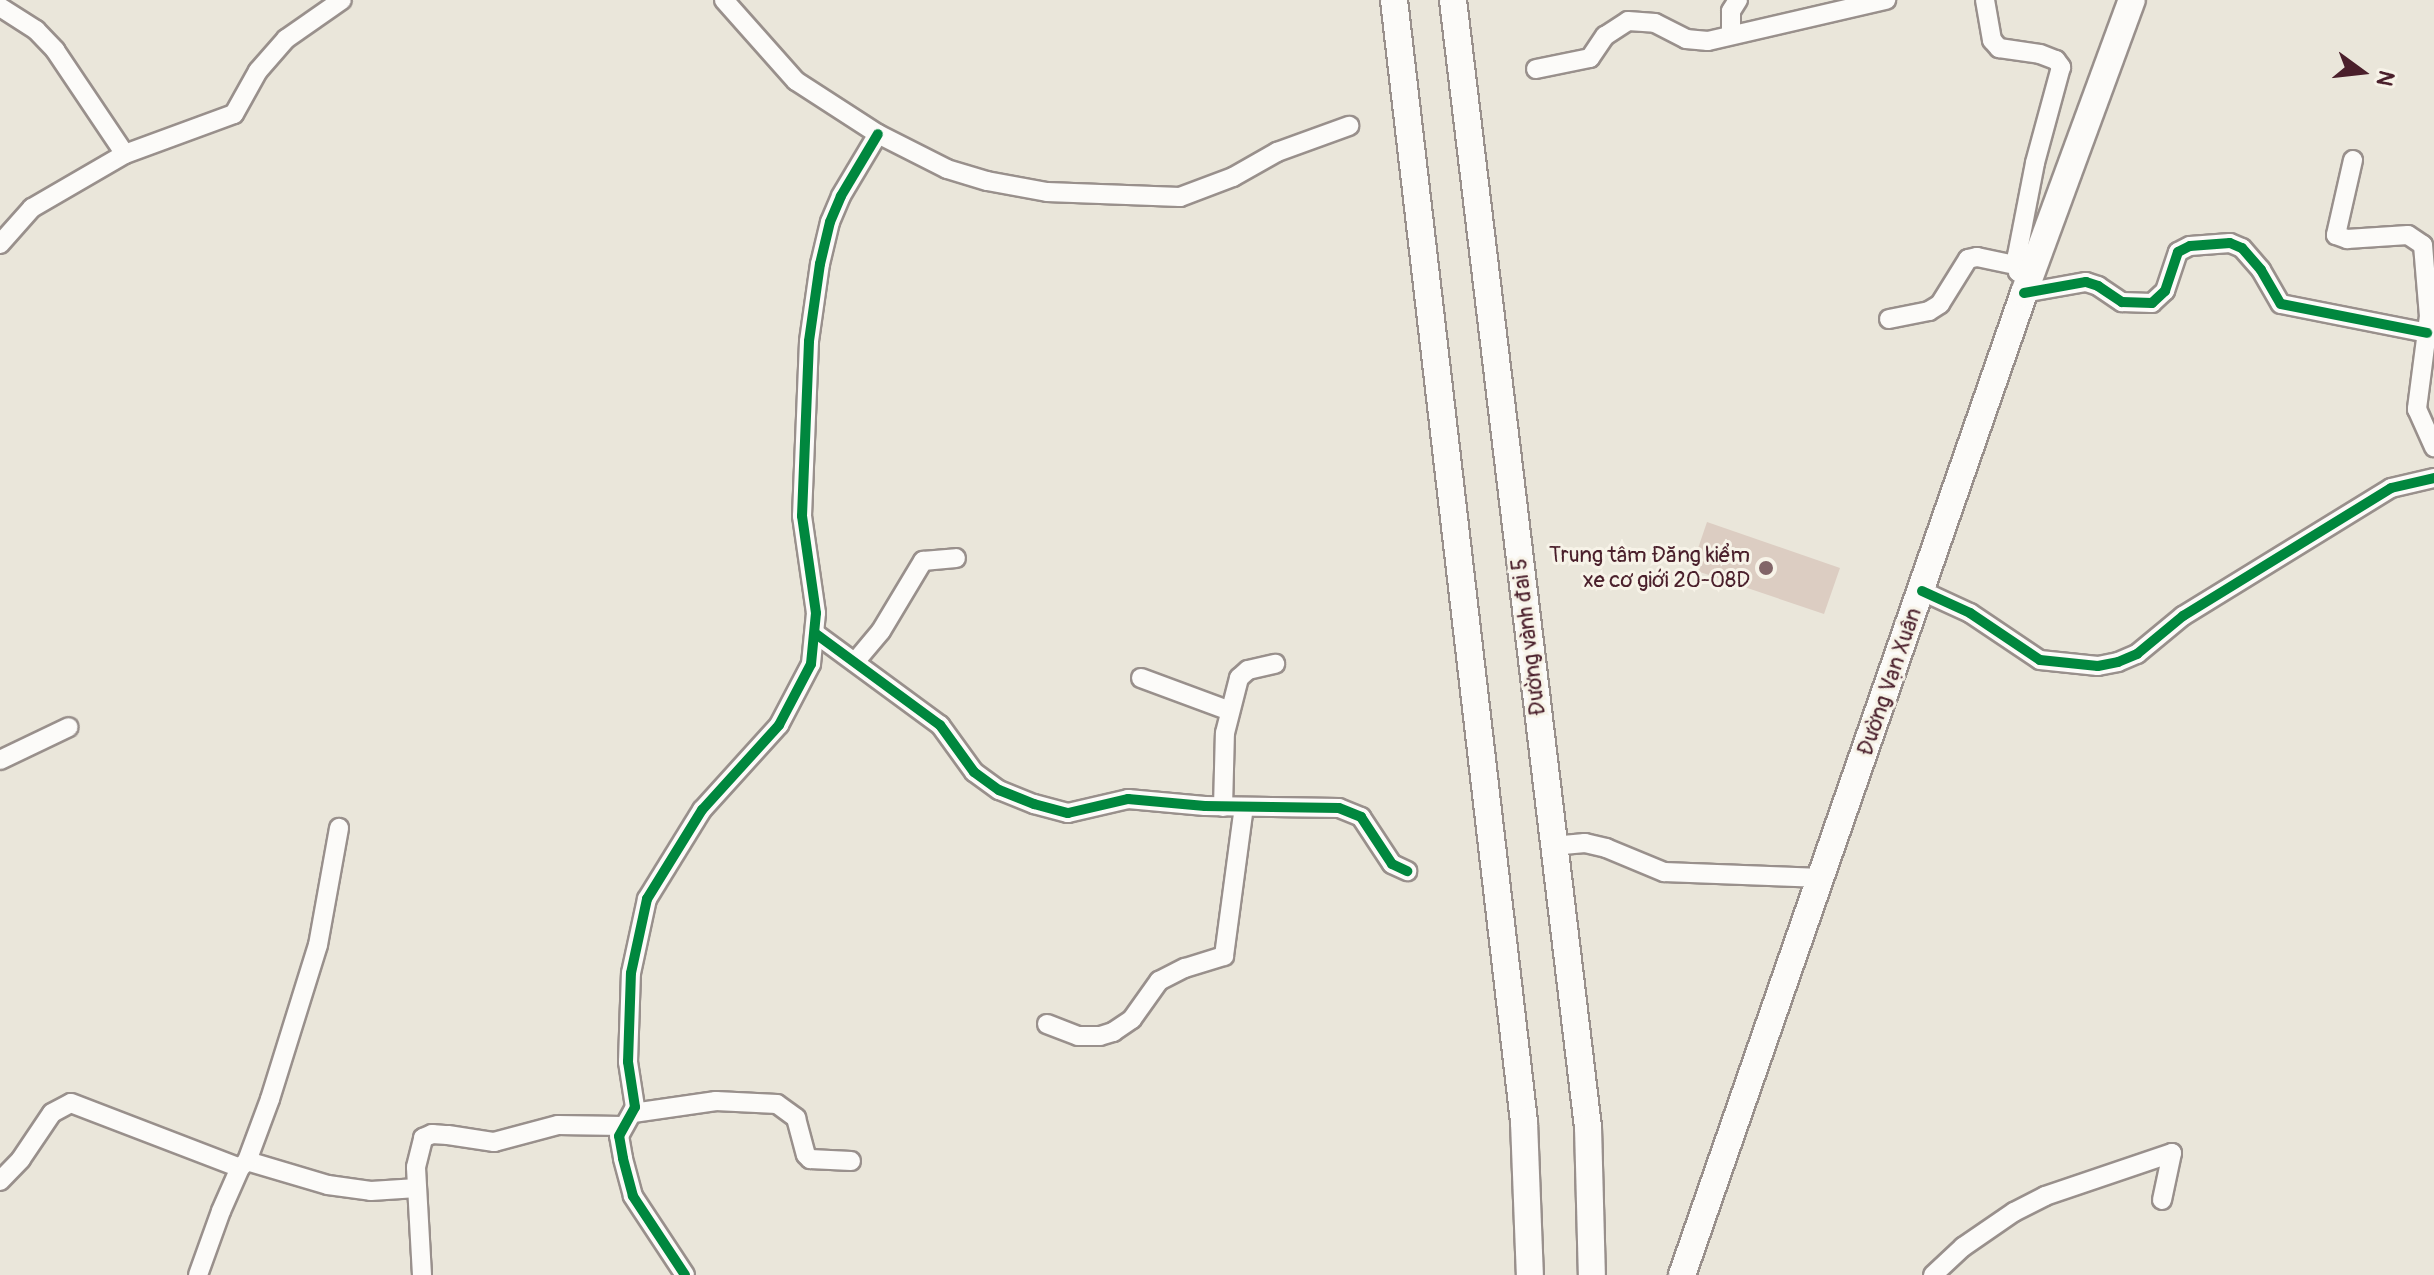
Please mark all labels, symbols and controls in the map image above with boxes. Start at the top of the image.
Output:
north arrow [2322,32,2402,112]
text: N [2370,67,2401,89]
place label: Trung tâm Đăng kiểm xe cơ giới 20-08D [1549,542,1750,594]
street label: Đường vành đai 5 [1506,557,1552,717]
marker: Trung tâm Đăng kiểm xe cơ giới 20-08D [1757,559,1775,577]
street label: Đường Vạn Xuân [1852,605,1928,759]

